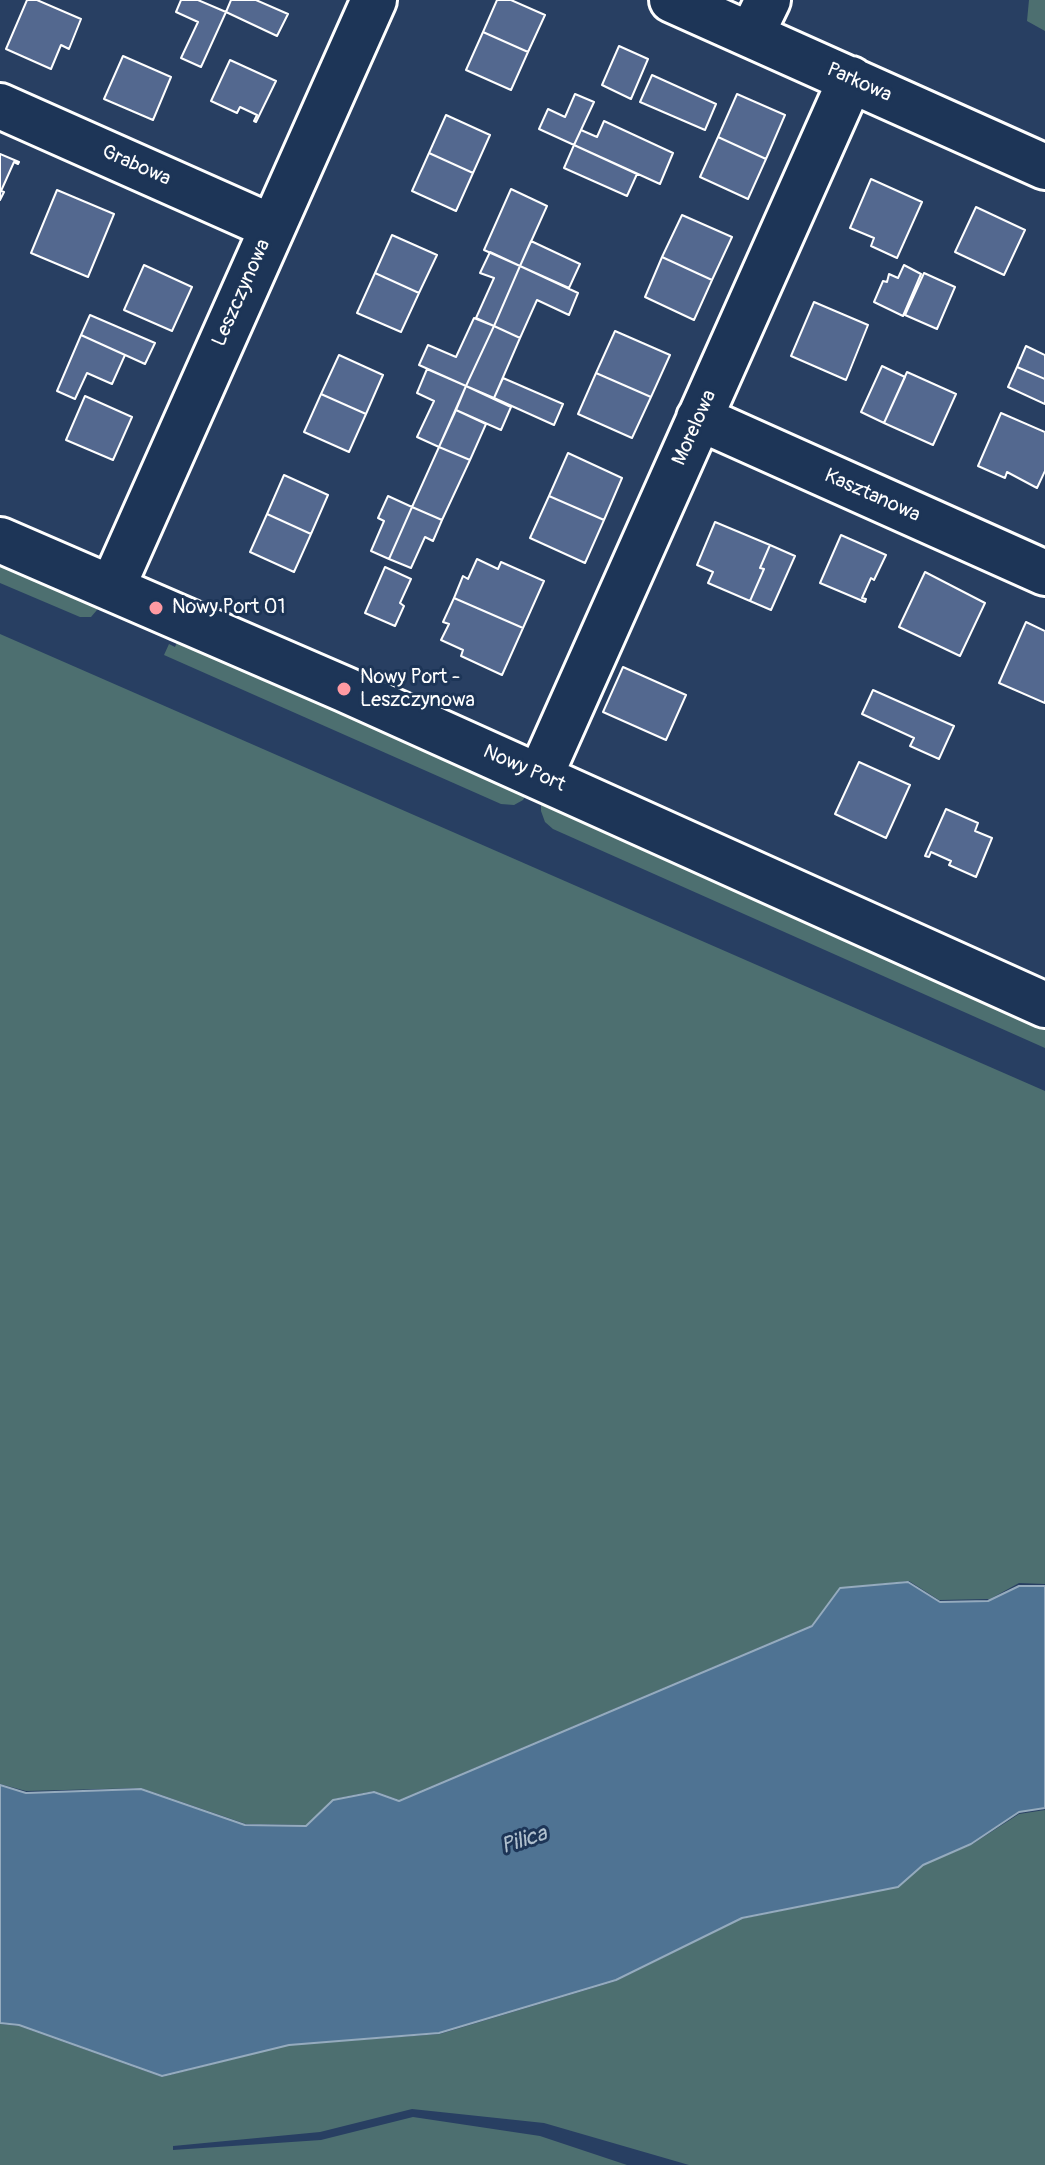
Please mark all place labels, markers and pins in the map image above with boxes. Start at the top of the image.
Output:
place label: Nowy Port 01 [172,596,285,620]
marker: Nowy Port 01 [147,599,165,617]
place label: Nowy Port - Leszczynowa [360,666,475,713]
marker: Nowy Port - Leszczynowa [335,680,353,698]

